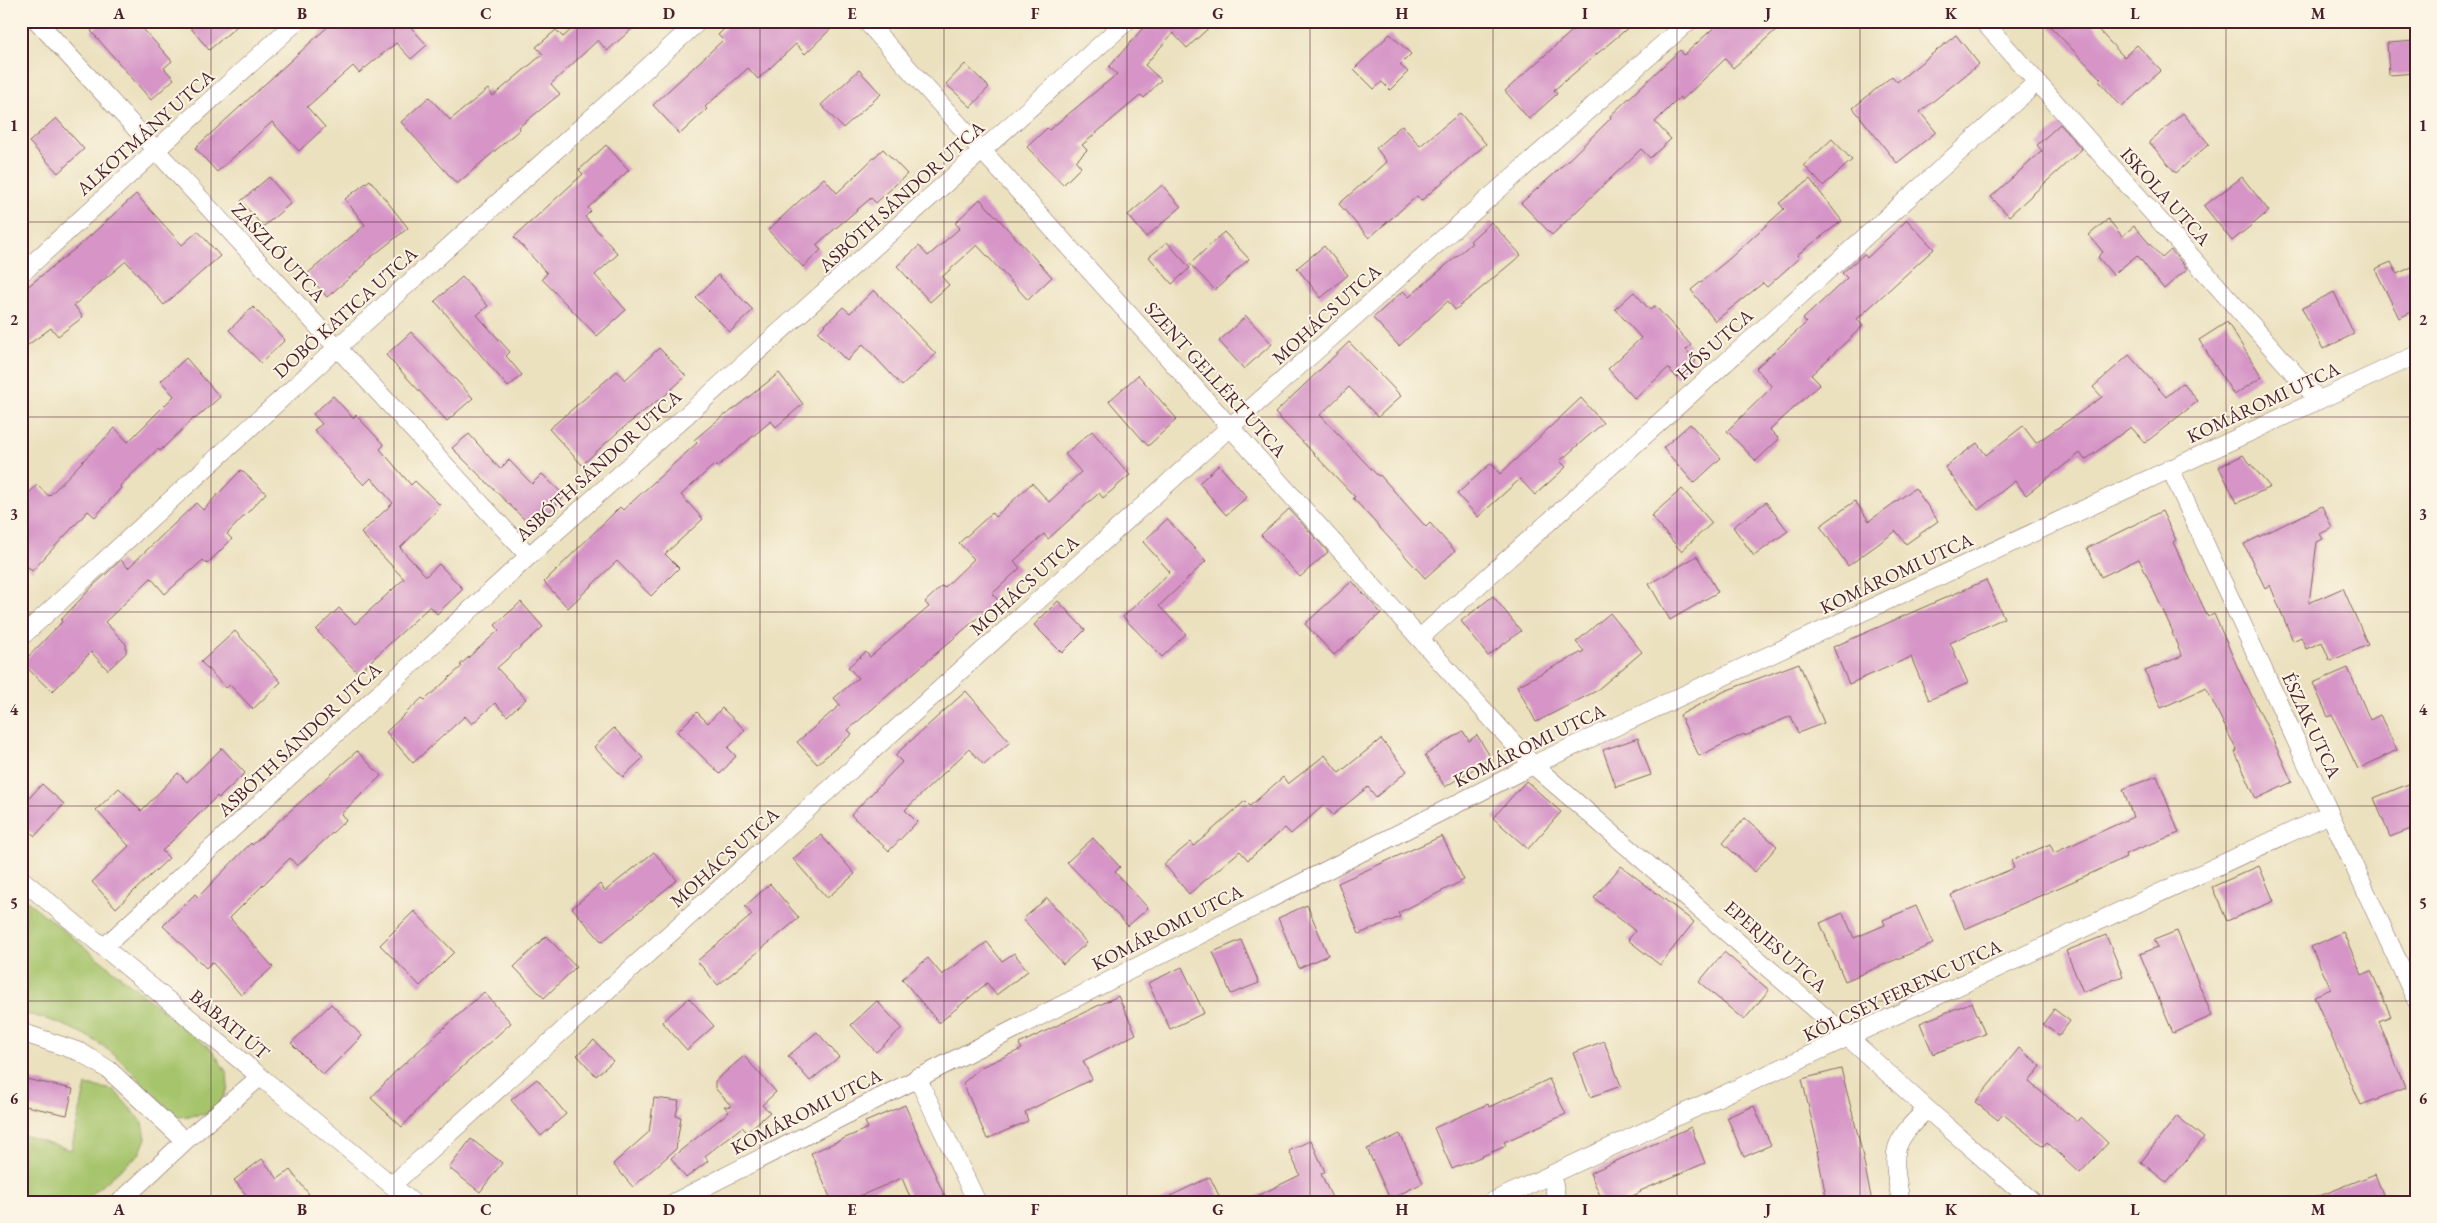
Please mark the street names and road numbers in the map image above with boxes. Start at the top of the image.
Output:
street label: ALKOTMÁNY UTCA [70,63,220,202]
street label: ASBÓTH SÁNDOR UTCA [812,114,990,278]
street label: ISKOLA UTCA [2115,142,2217,251]
street label: ZÁSZLÓ UTCA [226,197,332,308]
street label: DOBÓ KATICA UTCA [268,241,423,384]
street label: MOHÁCS UTCA [1266,258,1387,370]
street label: SZENT GELLÉRT UTCA [1139,296,1293,463]
street label: HŐS UTCA [1670,303,1759,386]
street label: KOMÁROMI UTCA [2183,356,2345,449]
street label: ASBÓTH SÁNDOR UTCA [509,383,687,547]
street label: KOMÁROMI UTCA [1816,527,1978,620]
street label: MOHÁCS UTCA [964,529,1085,641]
street label: ASBÓTH SÁNDOR UTCA [211,656,387,823]
street label: ÉSZAK UTCA [2276,668,2347,783]
street label: KOMÁROMI UTCA [1449,697,1610,793]
street label: MOHÁCS UTCA [664,801,785,913]
street label: KOMÁROMI UTCA [1088,878,1248,976]
street label: EPERJES UTCA [1719,895,1833,998]
street label: KÖLCSEY FERENC UTCA [1799,933,2006,1048]
street label: BABATI ÚT [185,984,275,1065]
street label: KOMÁROMI UTCA [727,1062,887,1160]

